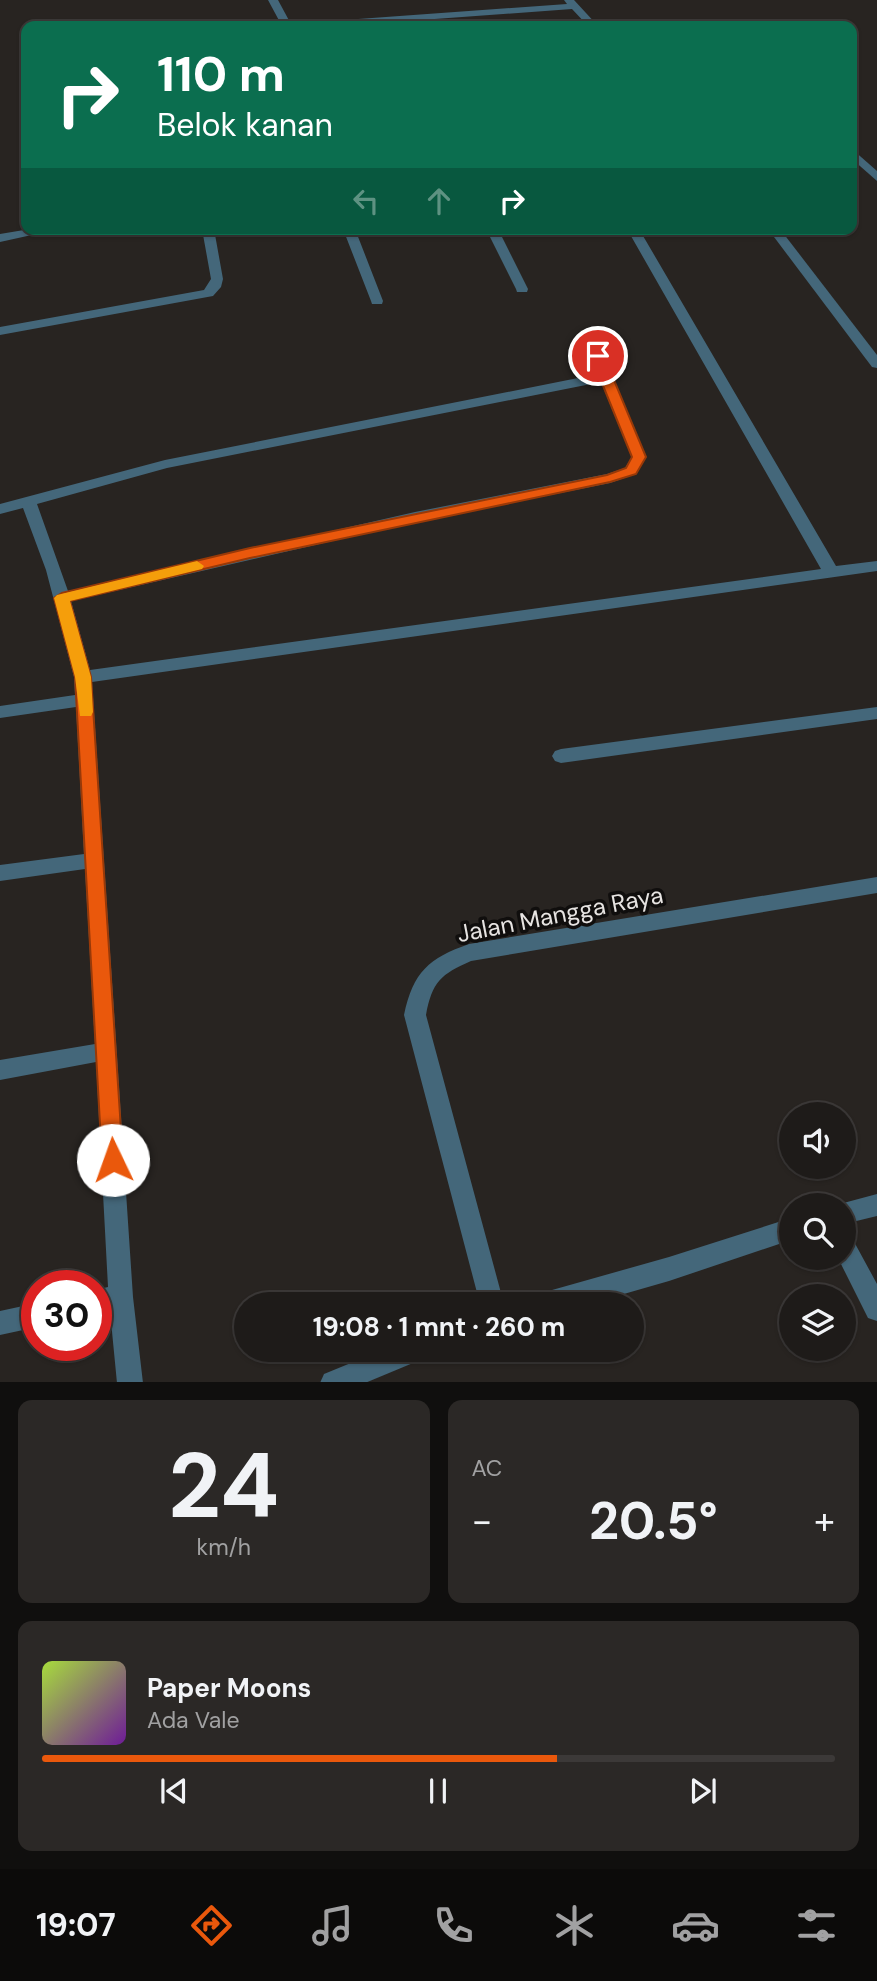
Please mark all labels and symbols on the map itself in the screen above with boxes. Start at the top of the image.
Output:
pin [568,326,628,386]
street label: Jalan Mangga Raya [454,879,666,949]
position arrow [76,1123,150,1197]
speed limit sign: 30 [21,1270,112,1361]

